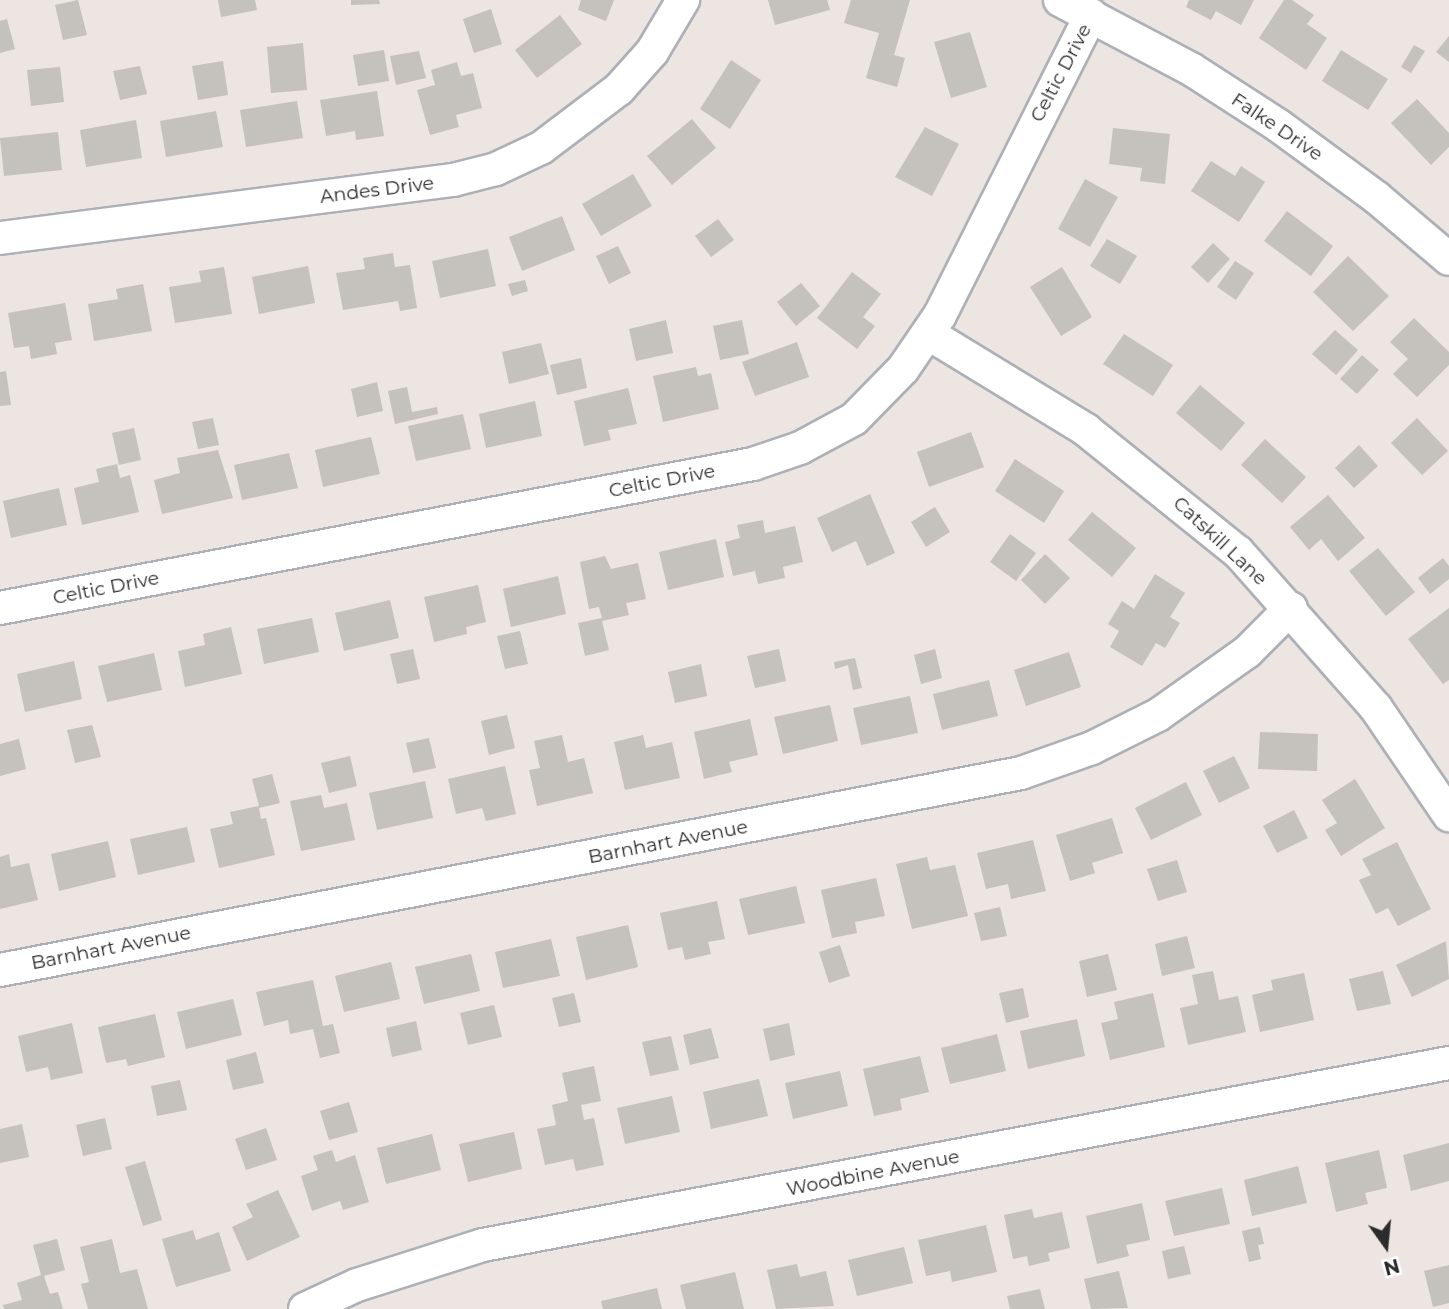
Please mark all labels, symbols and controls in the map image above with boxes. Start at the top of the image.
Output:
street label: Celtic Drive [1026,20,1096,126]
street label: Falke Drive [1227,88,1327,166]
street label: Andes Drive [319,172,435,208]
street label: Celtic Drive [607,460,717,502]
street label: Catskill Lane [1168,492,1272,590]
street label: Celtic Drive [51,567,161,609]
street label: Barnhart Avenue [586,815,750,869]
street label: Barnhart Avenue [29,921,193,975]
street label: Woodbine Avenue [785,1145,961,1201]
north arrow [1351,1211,1421,1281]
text: N [1381,1254,1402,1280]

